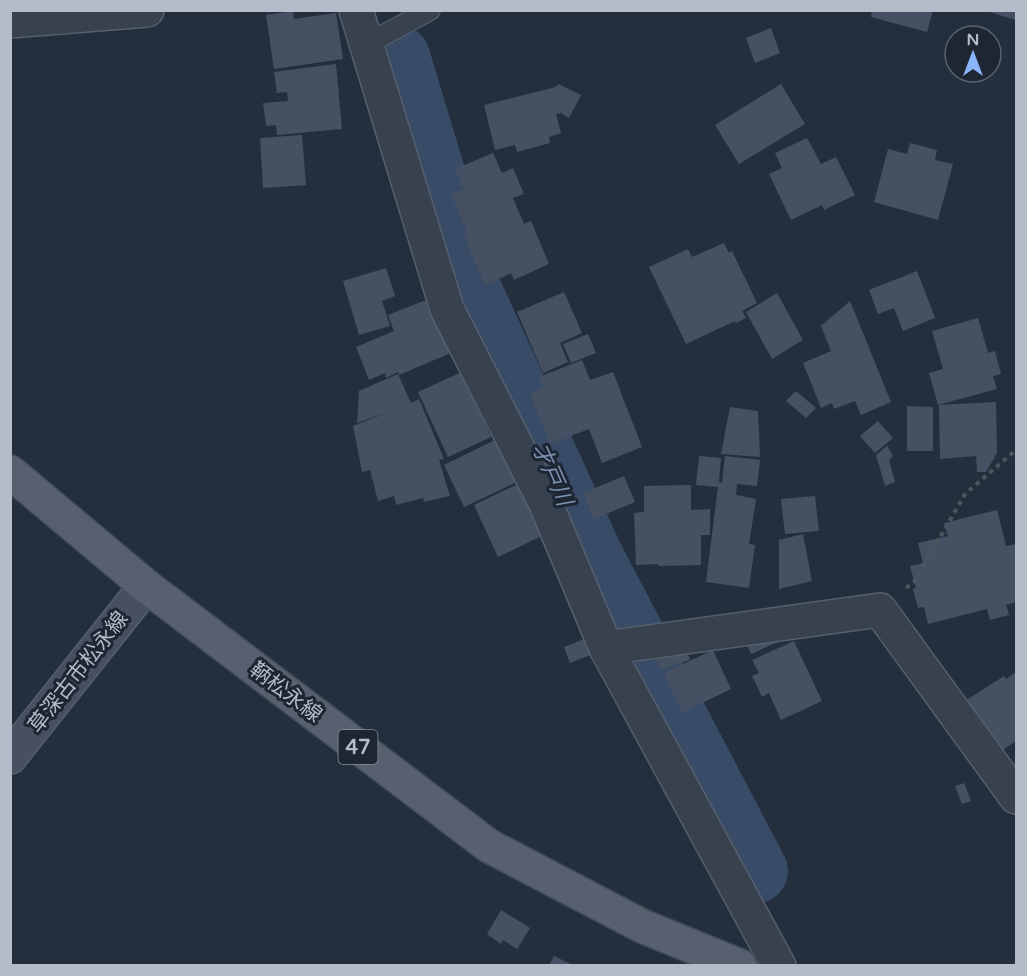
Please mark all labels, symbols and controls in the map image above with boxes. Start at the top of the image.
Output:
north arrow [943,24,1003,84]
text: N [967,30,979,50]
water label: 才戸川 [527,439,578,512]
street label: 草深古市松永線 [23,607,133,738]
street label: 鞆松永線 [245,657,327,728]
road number: 47 [338,730,378,764]

